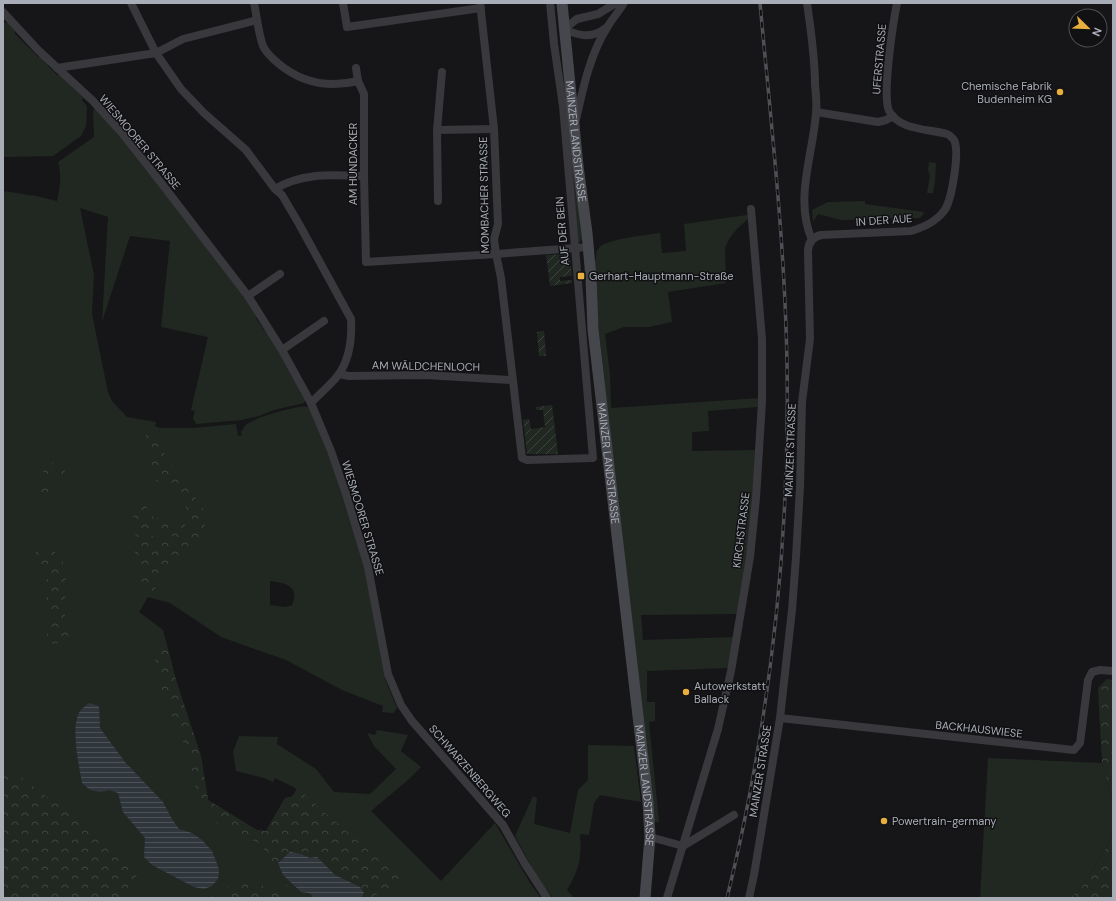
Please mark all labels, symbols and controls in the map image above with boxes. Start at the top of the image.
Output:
north arrow [1068,8,1108,48]
street label: UFERSTRASSE [869,23,889,95]
text: N [1089,25,1105,38]
place label: Chemische Fabrik Budenheim KG [961,79,1052,106]
street label: MAINZER LANDSTRASSE [563,80,590,203]
marker: Chemische Fabrik Budenheim KG [1055,87,1065,97]
street label: WIESMOORER STRASSE [96,92,184,192]
street label: AM HUNDACKER [346,123,360,205]
street label: MOMBACHER STRASSE [476,137,492,253]
street label: AUF DER BEIN [552,196,572,266]
street label: IN DER AUE [855,211,913,229]
place label: Gerhart-Hauptmann-Straße [589,269,734,283]
marker: Gerhart-Hauptmann-Straße [576,271,586,281]
street label: AM WÄLDCHENLOCH [372,358,480,374]
street label: MAINZER LANDSTRASSE [595,402,623,525]
street label: MAINZER STRASSE [781,403,799,497]
street label: WIESMOORER STRASSE [339,459,387,577]
street label: KIRCHSTRASSE [729,491,753,569]
place label: Autowerkstatt Ballack [694,679,766,706]
marker: Autowerkstatt Ballack [681,687,691,697]
street label: BACKHAUSWIESE [935,717,1023,741]
street label: SCHWARZENBERGWEG [426,722,514,820]
street label: MAINZER LANDSTRASSE [632,724,657,847]
street label: MAINZER STRASSE [746,724,774,818]
place label: Powertrain-germany [892,814,996,828]
marker: Powertrain-germany [879,816,889,826]

